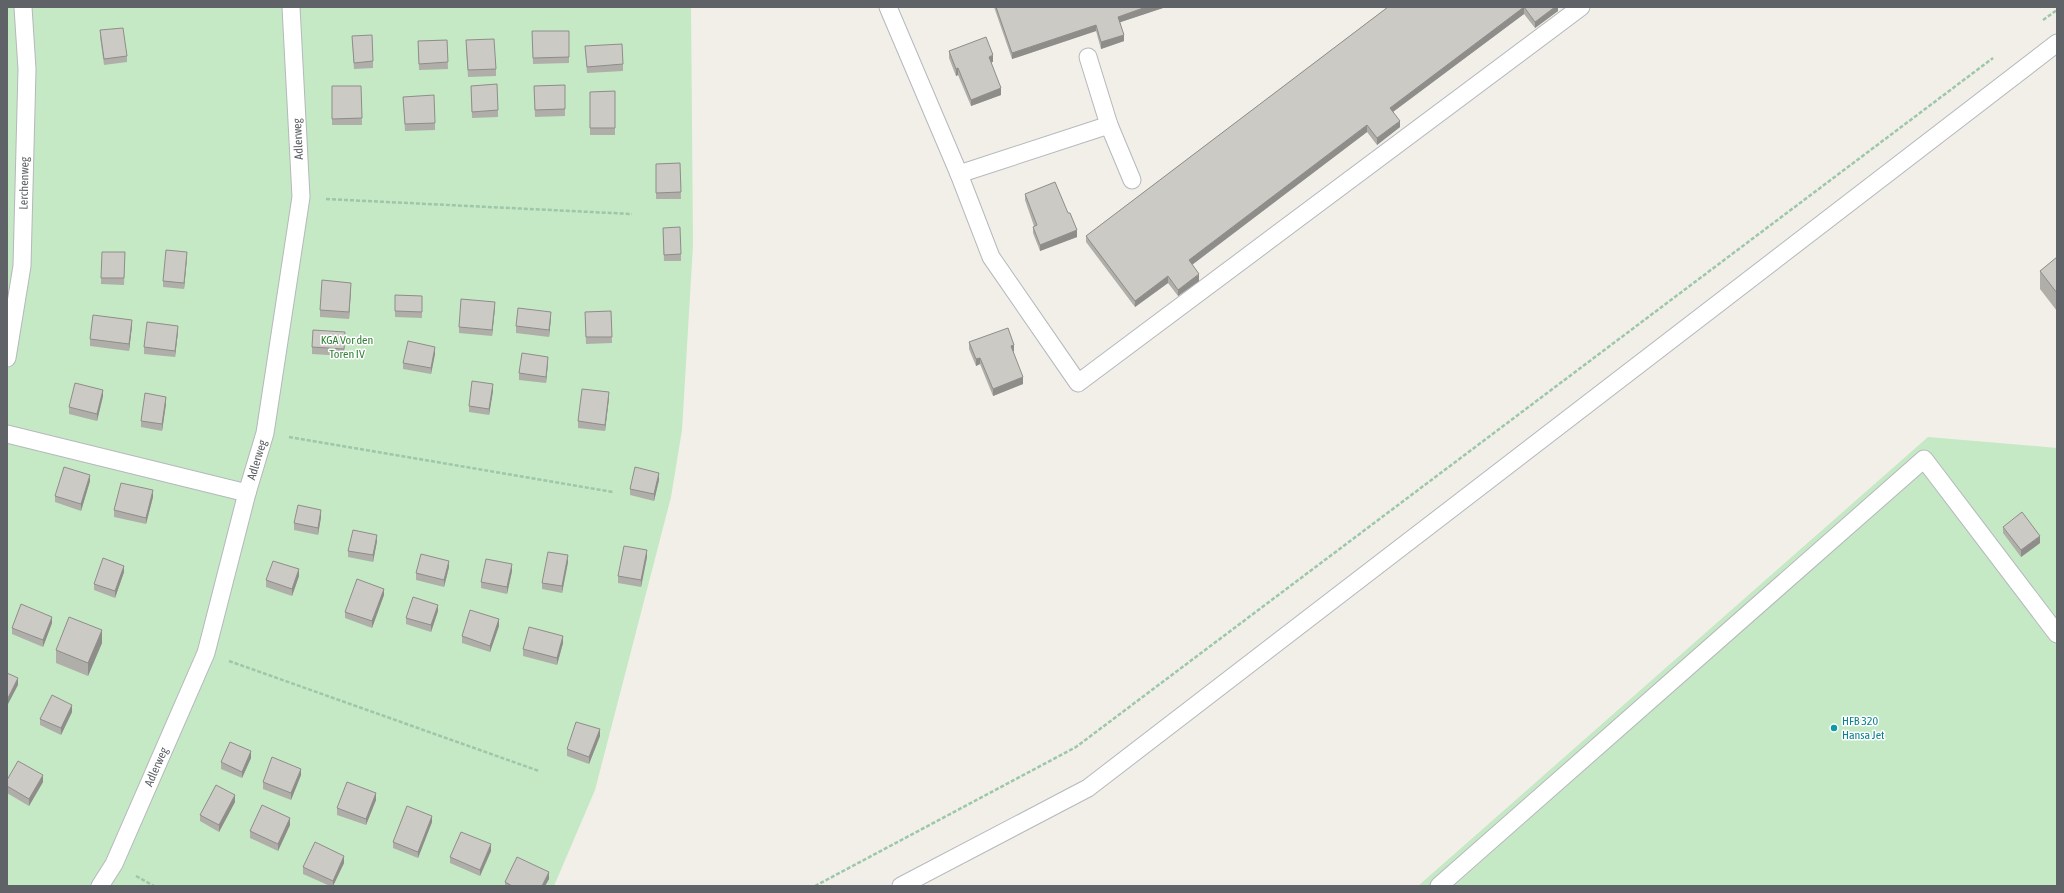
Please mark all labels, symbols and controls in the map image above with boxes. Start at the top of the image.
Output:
street label: Adlerweg [290,117,306,160]
street label: Lerchenweg [16,156,32,210]
park label: KGA Vor den Toren IV [321,333,373,361]
street label: Adlerweg [244,437,270,482]
place label: HFB 320 Hansa Jet [1842,714,1885,742]
marker: HFB 320 Hansa Jet [1829,723,1839,733]
street label: Adlerweg [142,744,171,789]

